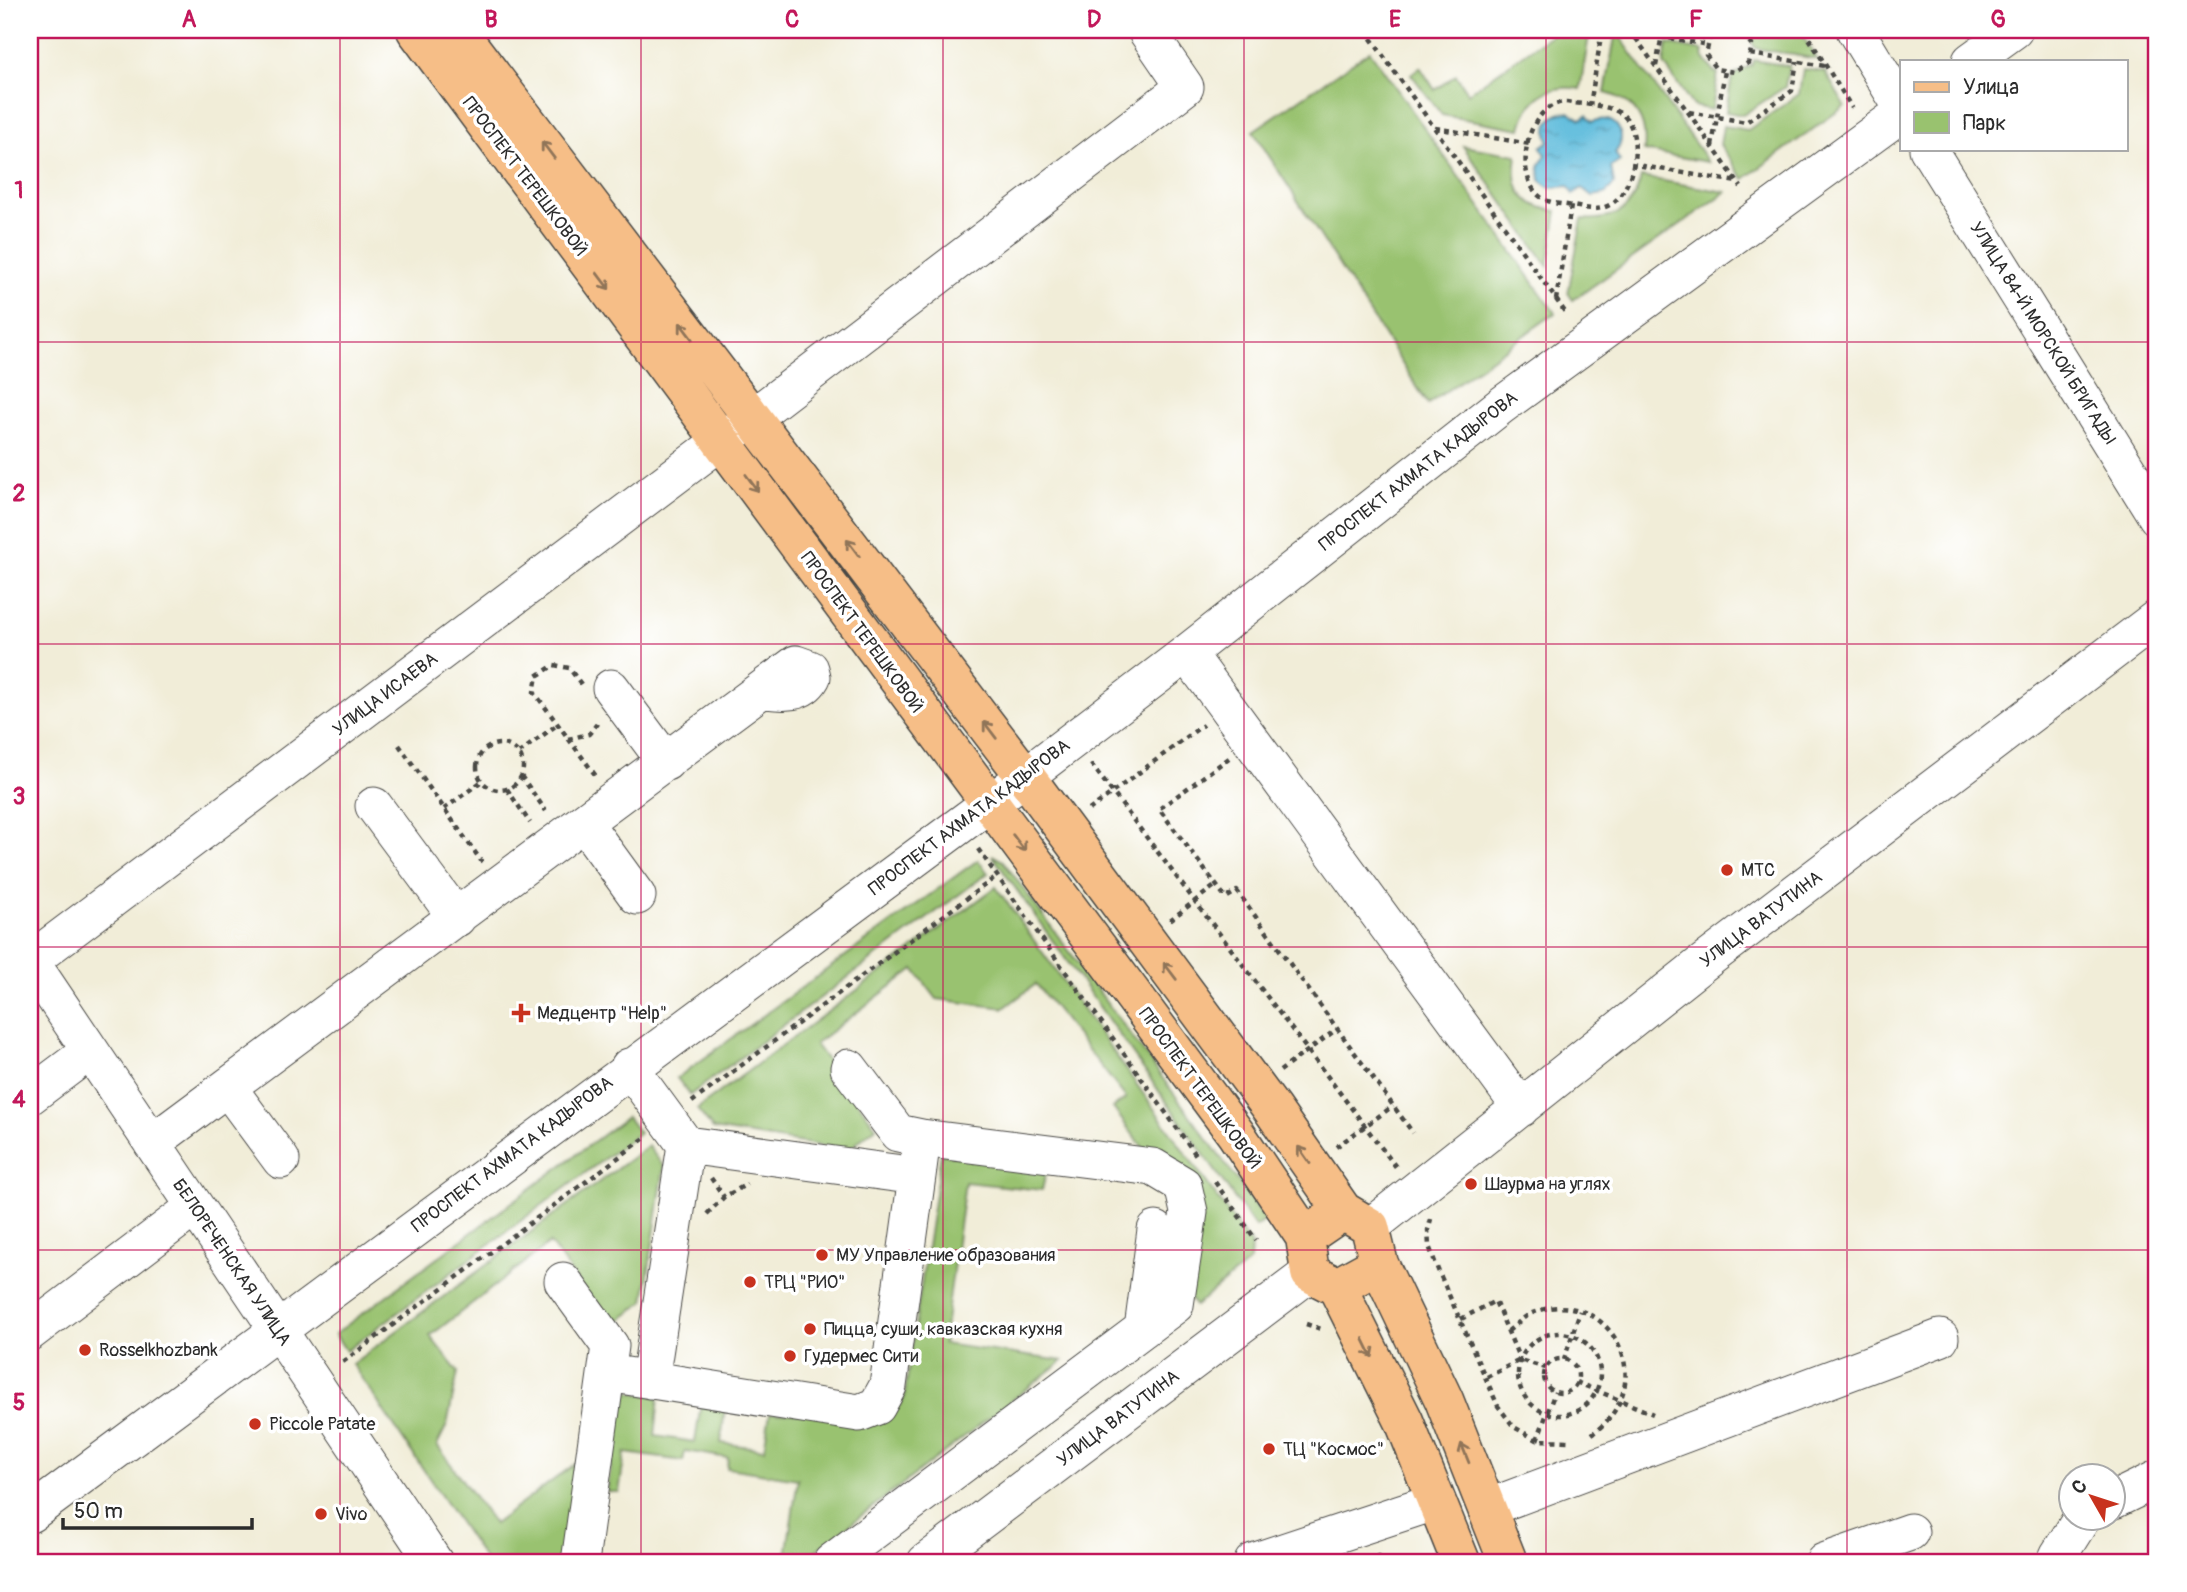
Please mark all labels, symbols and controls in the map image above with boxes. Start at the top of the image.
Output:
text: A [182,5,197,34]
text: B [484,5,498,34]
text: C [785,5,799,34]
text: D [1087,5,1101,34]
text: E [1389,5,1401,34]
text: F [1689,5,1703,34]
text: G [1990,5,2006,34]
legend [1900,60,2128,150]
text: Улица [1963,74,2019,101]
street label: ПРОСПЕКТ ТЕРЕШКОВОЙ [457,92,592,261]
text: Парк [1963,110,2006,137]
one-way arrow [541,141,556,159]
text: 1 [15,176,24,205]
street label: УЛИЦА 84-Й МОРСКОЙ БРИГАДЫ [1964,218,2121,449]
one-way arrow [596,271,610,290]
one-way arrow [679,322,694,340]
street label: ПРОСПЕКТ АХМАТА КАДЫРОВА [1314,386,1523,556]
one-way arrow [745,473,760,492]
text: 2 [13,479,26,508]
one-way arrow [845,540,860,558]
street label: ПРОСПЕКТ ТЕРЕШКОВОЙ [795,547,928,717]
street label: УЛИЦА ИСАЕВА [328,647,443,741]
one-way arrow [983,721,998,739]
street label: ПРОСПЕКТ АХМАТА КАДЫРОВА [864,734,1075,901]
text: 3 [13,782,25,811]
one-way arrow [1011,834,1026,852]
place label: МТС [1741,859,1775,882]
marker: МТС [1719,862,1735,878]
street label: УЛИЦА ВАТУТИНА [1696,866,1827,973]
one-way arrow [1163,962,1177,981]
place label: Медцентр "Help" [537,1002,667,1025]
marker: Медцентр "Help" [511,1003,531,1023]
street label: ПРОСПЕКТ ТЕРЕШКОВОЙ [1133,1003,1266,1173]
street label: ПРОСПЕКТ АХМАТА КАДЫРОВА [407,1071,618,1238]
text: 4 [12,1085,26,1114]
one-way arrow [1297,1146,1311,1165]
place label: Шаурма на углях [1485,1173,1610,1196]
street label: БЕЛОРЕЧЕНСКАЯ УЛИЦА [167,1174,296,1350]
marker: Шаурма на углях [1463,1176,1479,1192]
place label: МУ Управление образования [836,1244,1055,1267]
marker: МУ Управление образования [814,1247,830,1263]
place label: ТРЦ "РИО" [764,1271,845,1294]
marker: ТРЦ "РИО" [742,1274,758,1290]
place label: Пицца, суши, кавказская кухня [824,1318,1062,1341]
marker: Пицца, суши, кавказская кухня [802,1321,818,1337]
one-way arrow [1362,1337,1375,1358]
place label: Rosselkhozbank [99,1339,218,1362]
marker: Rosselkhozbank [77,1342,93,1358]
place label: Гудермес Сити [804,1345,918,1368]
marker: Гудермес Сити [782,1348,798,1364]
street label: УЛИЦА ВАТУТИНА [1053,1365,1184,1472]
text: 5 [13,1388,25,1417]
place label: Piccole Patate [269,1413,376,1436]
marker: Piccole Patate [247,1416,263,1432]
place label: ТЦ "Космос" [1283,1438,1384,1461]
marker: ТЦ "Космос" [1261,1441,1277,1457]
one-way arrow [1458,1443,1471,1464]
north arrow [2058,1462,2128,1532]
text: С [2067,1475,2093,1499]
scale bar [63,1487,252,1531]
text: 50 m [74,1498,123,1525]
place label: Vivo [335,1503,368,1526]
marker: Vivo [313,1506,329,1522]

